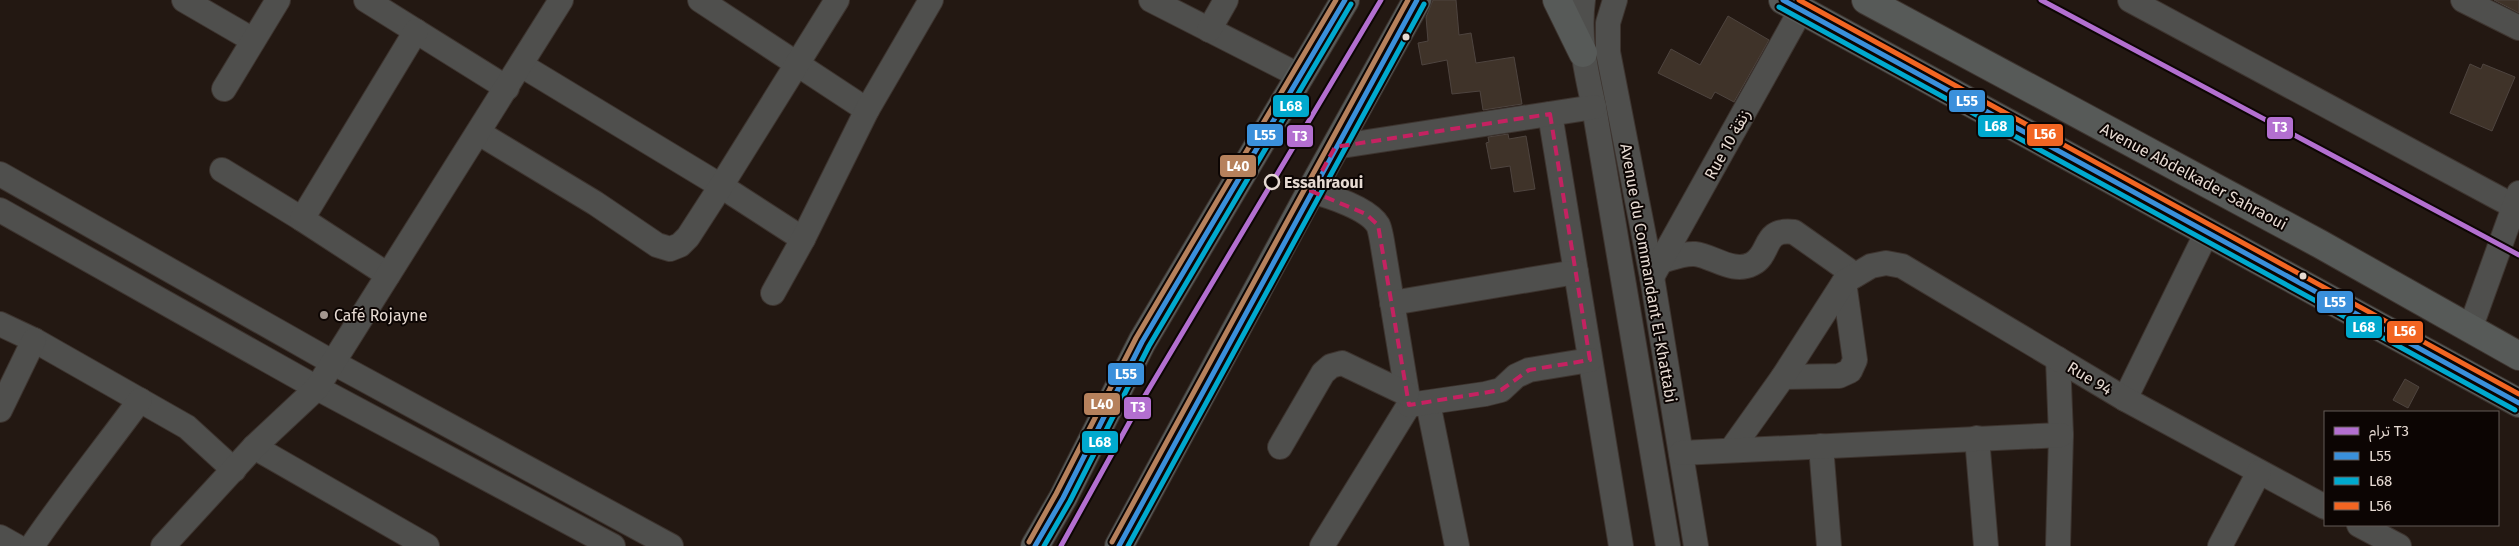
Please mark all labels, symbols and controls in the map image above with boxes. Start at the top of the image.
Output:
unlabelled marker [1401,32,1411,42]
line badge: L55 [1948,89,1986,113]
text: L55 [1956,93,1978,110]
line badge: L68 [1272,94,1310,118]
text: L68 [1280,98,1302,115]
street label: Rue 10 زنقة [1700,106,1755,183]
line badge: L68 [1977,114,2015,138]
line badge: T3 [2266,116,2294,140]
text: L68 [1985,118,2007,135]
street label: Avenue Abdelkader Sahraoui [2097,119,2290,234]
text: T3 [2273,119,2287,136]
line badge: L55 [1246,123,1284,147]
line badge: L56 [2026,123,2064,147]
line badge: T3 [1286,124,1314,148]
text: L56 [2034,126,2056,143]
text: L55 [1254,127,1276,144]
text: T3 [1293,128,1307,145]
street label: Avenue du Commandant El-Khattabi [1616,142,1681,404]
line badge: L40 [1219,154,1257,178]
text: L40 [1227,158,1249,175]
place label: Essahraoui [1284,173,1363,192]
marker: Essahraoui [1264,174,1280,190]
unlabelled marker [2298,271,2308,281]
line badge: L55 [2316,290,2354,314]
text: L55 [2324,294,2346,311]
place label: Café Rojayne [334,306,427,325]
marker: Café Rojayne [318,309,330,321]
line badge: L68 [2345,315,2383,339]
text: L68 [2353,319,2375,336]
line badge: L56 [2386,320,2424,344]
text: L56 [2394,323,2416,340]
street label: Rue 94 [2064,358,2116,399]
line badge: L55 [1107,362,1145,386]
text: L55 [1115,366,1137,383]
line badge: L40 [1083,392,1121,416]
text: L40 [1091,396,1113,413]
line badge: T3 [1123,396,1152,420]
text: T3 [1131,399,1145,416]
legend [2324,411,2499,526]
text: ترام T3 [2369,422,2409,442]
line badge: L68 [1081,430,1119,454]
text: L68 [1089,434,1111,451]
text: L55 [2369,447,2391,465]
text: L68 [2369,472,2392,490]
text: L56 [2369,497,2392,515]

